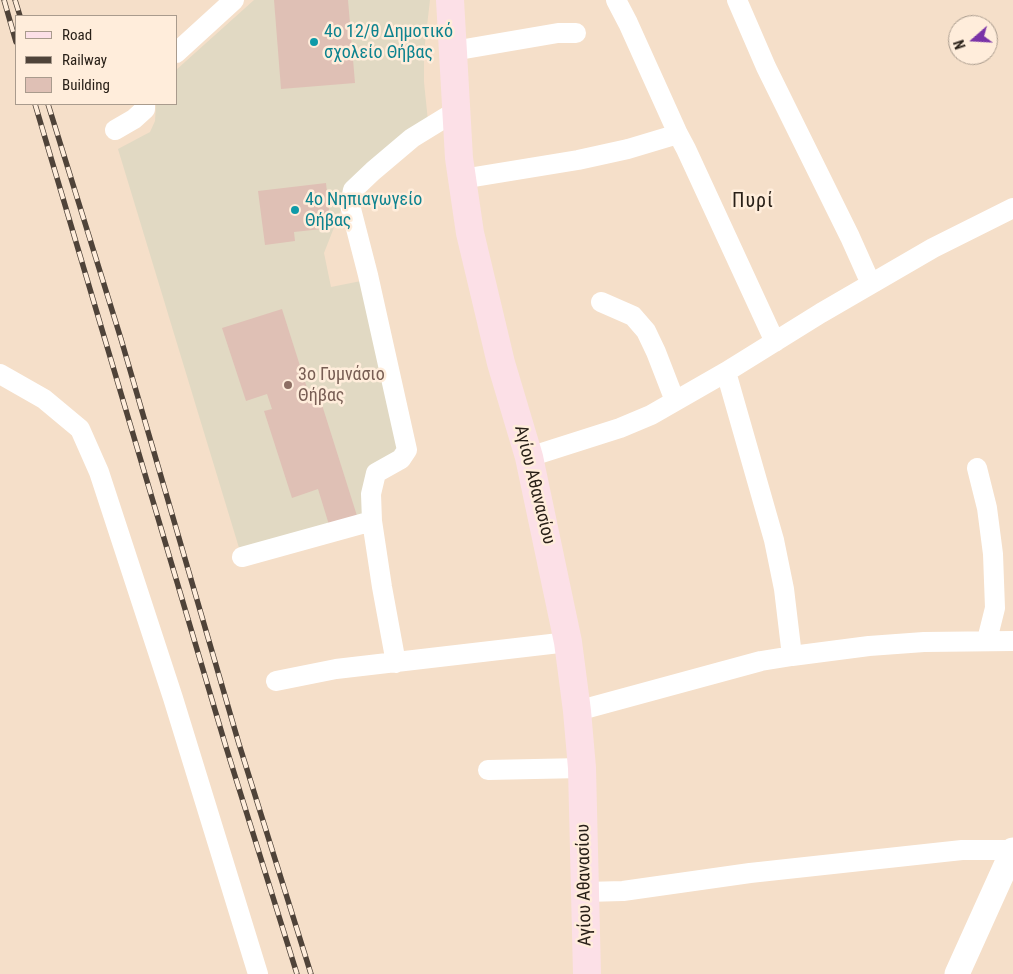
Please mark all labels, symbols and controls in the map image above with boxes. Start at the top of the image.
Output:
legend [15,15,178,105]
north arrow [948,15,998,65]
place label: 4ο 12/θ Δημοτικό σχολείο Θήβας [324,21,453,64]
text: Road [62,26,92,44]
marker: 4ο 12/θ Δημοτικό σχολείο Θήβας [308,36,320,48]
text: N [951,38,969,51]
text: Railway [62,51,107,69]
text: Building [62,76,110,94]
place label: 4ο Νηπιαγωγείο Θήβας [305,189,422,232]
district label: Πυρί [731,190,775,214]
marker: 4ο Νηπιαγωγείο Θήβας [289,204,301,216]
place label: 3ο Γυμνάσιο Θήβας [298,364,385,406]
marker: 3ο Γυμνάσιο Θήβας [282,379,294,391]
street label: Αγίου Αθανασίου [509,423,559,547]
street label: Αγίου Αθανασίου [573,824,597,946]

